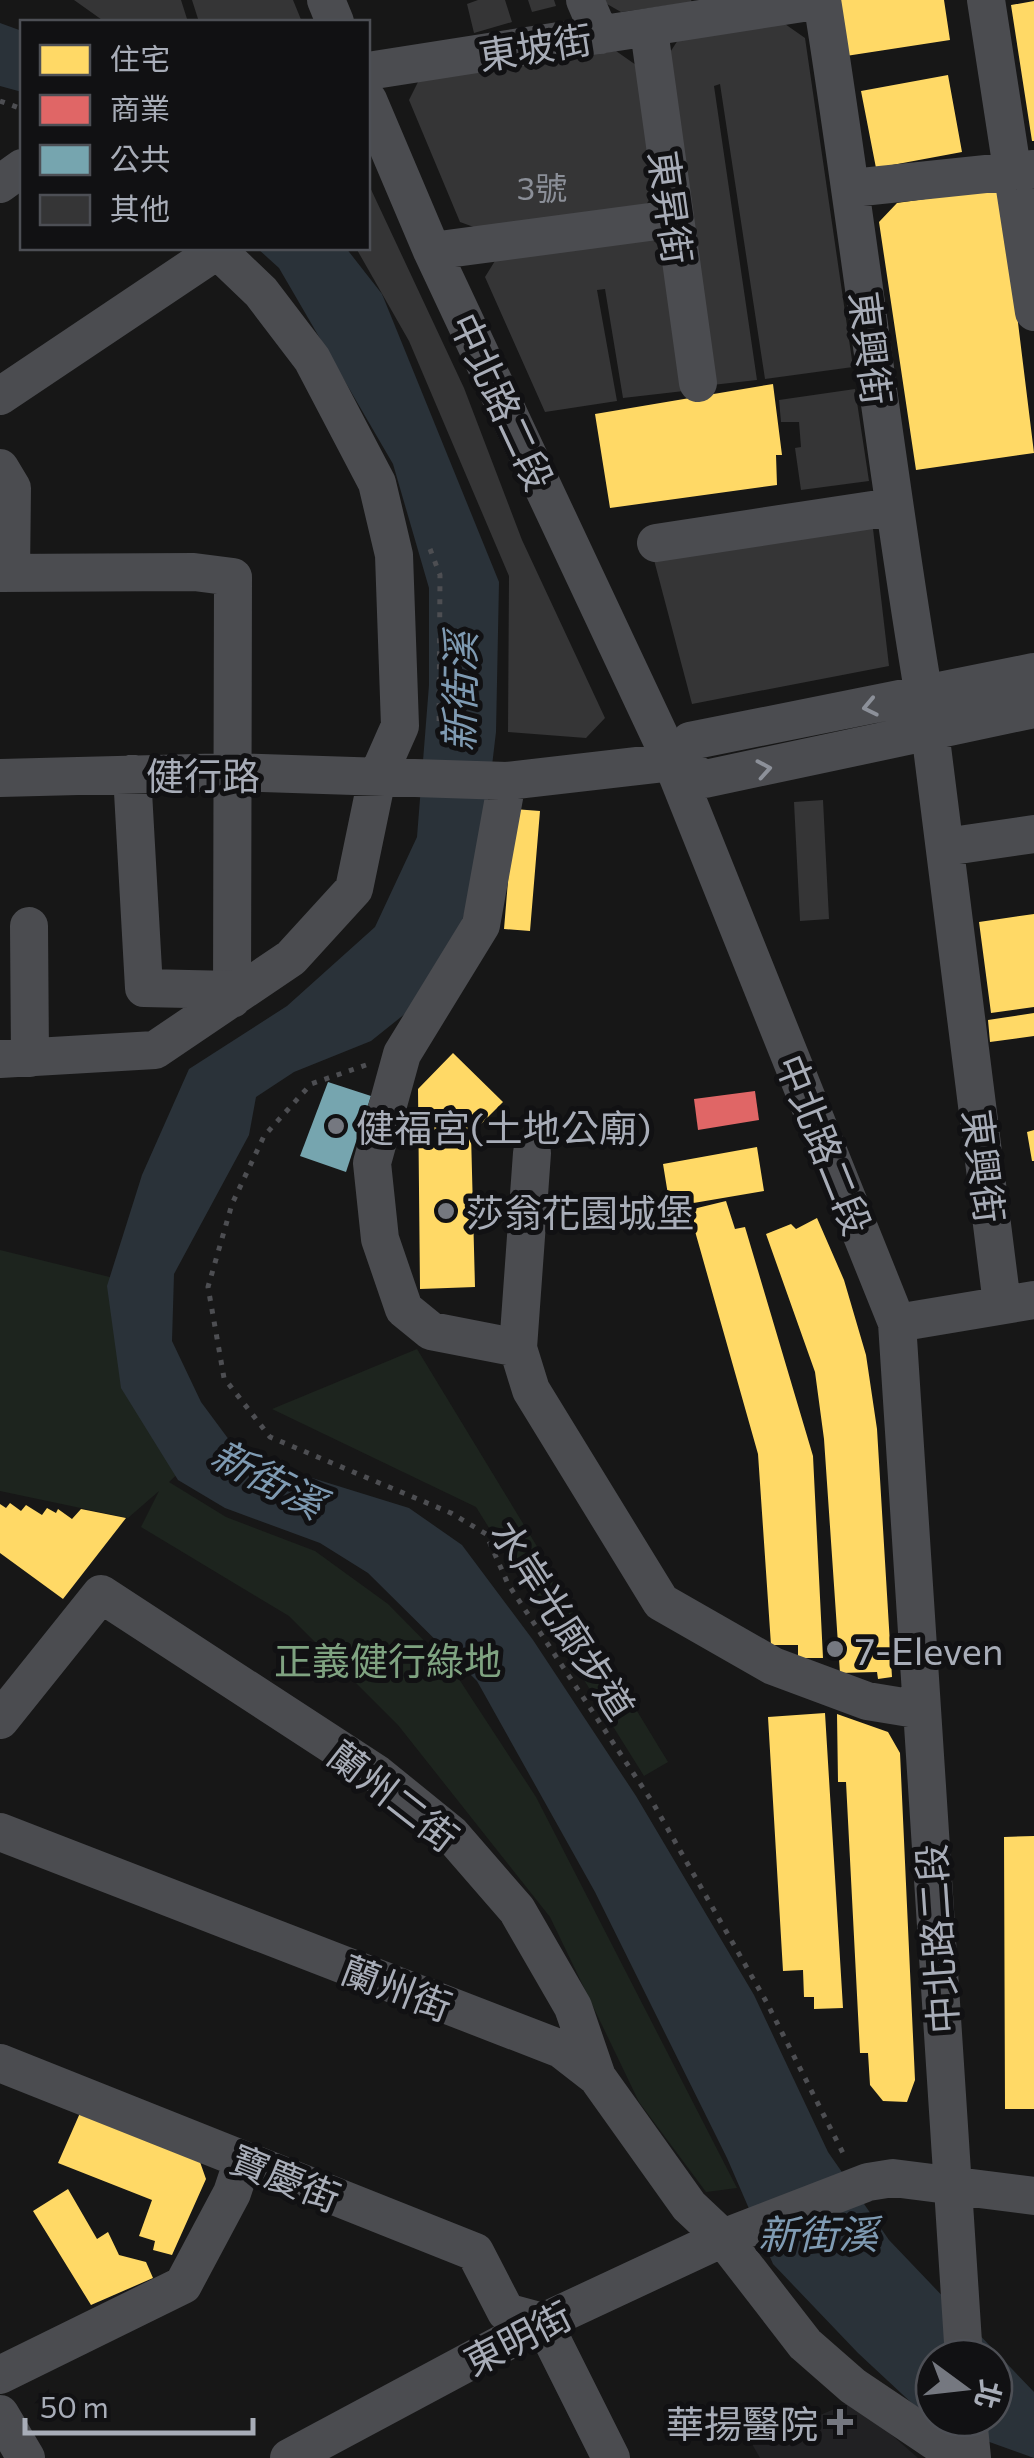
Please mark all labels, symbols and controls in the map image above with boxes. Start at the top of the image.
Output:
street label: 東坡街 [475,14,595,78]
legend [20,20,370,250]
text: 住宅 [110,39,170,76]
text: 商業 [110,89,170,126]
text: 公共 [110,139,170,176]
street label: 東昇街 [641,147,703,267]
house number: 3號 [517,167,567,207]
text: 其他 [110,189,170,226]
street label: 東興街 [842,289,902,407]
street label: 中北路二段 [442,305,564,497]
water label: 新街溪 [432,627,484,752]
one-way arrow [862,695,879,716]
street label: 健行路 [146,751,260,798]
one-way arrow [756,759,772,780]
street label: 中北路二段 [768,1047,882,1241]
place label: 健福宮(土地公廟) [356,1103,651,1150]
street label: 東興街 [955,1107,1015,1225]
marker: 健福宮(土地公廟) [325,1115,347,1137]
place label: 莎翁花園城堡 [466,1188,694,1235]
marker: 莎翁花園城堡 [435,1200,457,1222]
water label: 新街溪 [205,1427,338,1529]
street label: 水岸光廊步道 [482,1511,646,1727]
place label: 7-Eleven [855,1626,1004,1673]
park label: 正義健行綠地 [274,1636,502,1683]
marker: 7-Eleven [824,1638,846,1660]
street label: 蘭州二街 [320,1730,468,1860]
street label: 中北路二段 [906,1843,966,2035]
street label: 蘭州街 [335,1945,459,2029]
street label: 寶慶街 [224,2134,348,2220]
water label: 新街溪 [758,2208,883,2257]
street label: 東明街 [456,2290,578,2384]
north arrow [914,2338,1014,2438]
scale bar [25,2373,252,2435]
text: 北 [969,2377,1009,2413]
text: 50 m [40,2387,109,2424]
place label: 華揚醫院 [666,2399,818,2446]
marker: 華揚醫院 [827,2409,853,2435]

